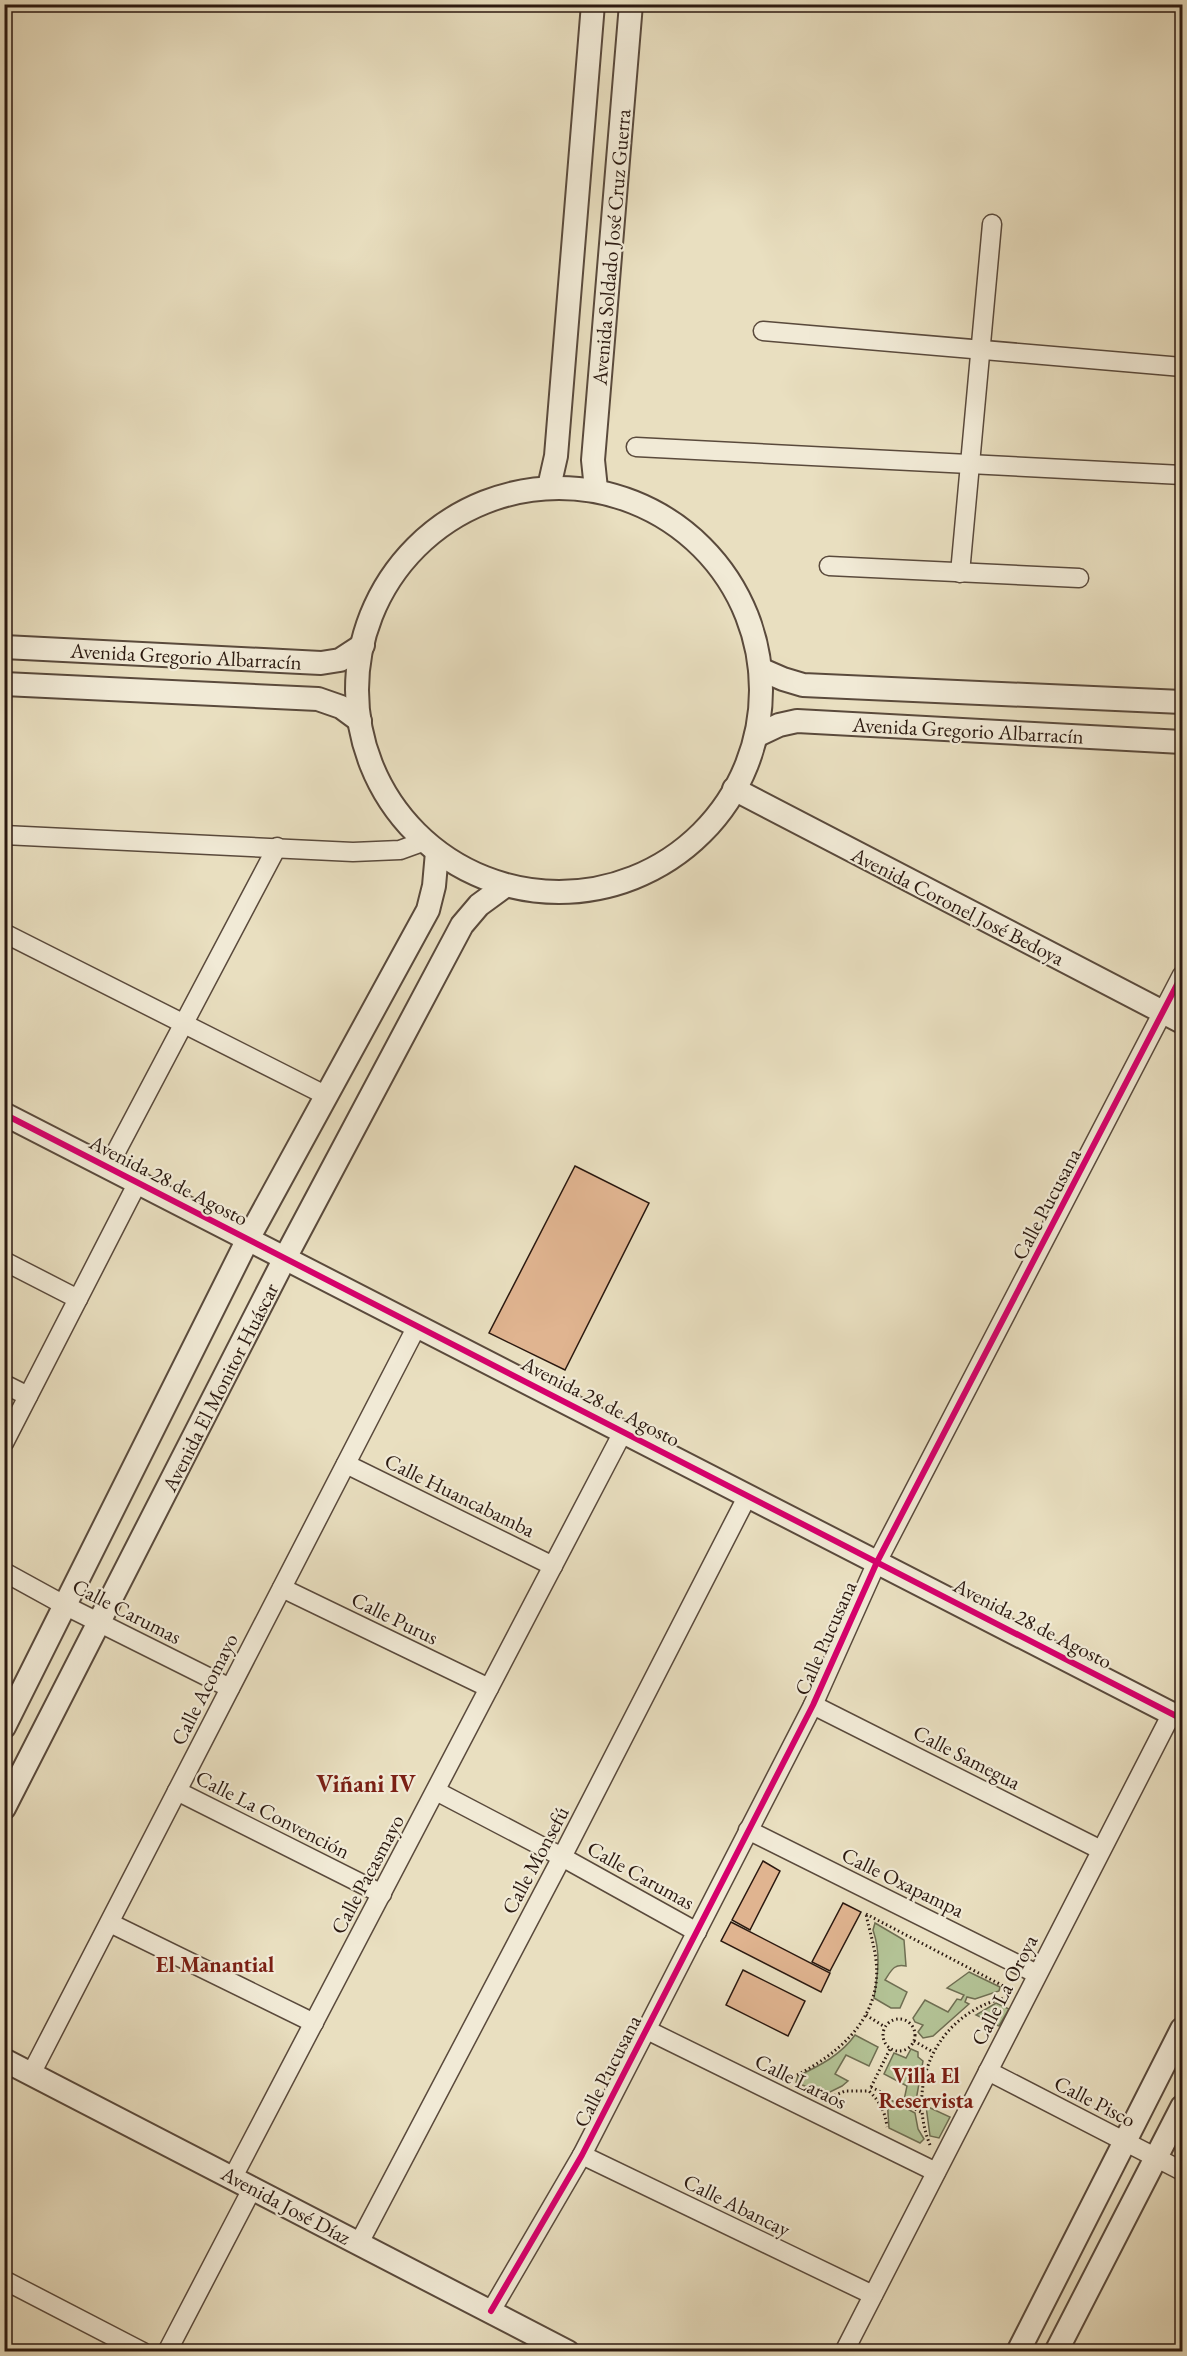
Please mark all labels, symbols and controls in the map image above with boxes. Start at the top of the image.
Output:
street label: Avenida Soldado José Cruz Guerra [585,107,637,387]
street label: Avenida Gregorio Albarracín [69,636,302,676]
street label: Avenida Gregorio Albarracín [851,710,1084,750]
street label: Avenida Coronel José Bedoya [846,840,1070,972]
street label: Avenida 28 de Agosto [84,1128,253,1232]
street label: Calle Pucusana [1005,1143,1087,1264]
street label: Avenida El Monitor Huáscar [155,1278,284,1497]
street label: Avenida 28 de Agosto [516,1349,685,1453]
street label: Calle Huancabamba [380,1447,540,1543]
street label: Avenida 28 de Agosto [948,1571,1117,1675]
street label: Calle Carumas [68,1572,186,1650]
street label: Calle Pucusana [788,1576,863,1700]
street label: Calle Purus [347,1585,443,1651]
street label: Calle Acomayo [164,1628,244,1750]
street label: Calle Samegua [909,1718,1026,1796]
street label: Calle La Convención [191,1763,355,1865]
district label: Viñani IV [316,1768,417,1799]
street label: Calle Monsefú [495,1801,575,1919]
street label: Calle Pacasmayo [324,1810,410,1938]
street label: Calle Carumas [583,1834,700,1916]
street label: Calle Oxapampa [837,1841,969,1924]
street label: Calle La Oroya [965,1930,1044,2050]
district label: El Manantial [156,1950,274,1979]
street label: Calle Pucusana [567,2010,647,2132]
street label: Calle Laraos [751,2047,852,2115]
district label: Villa El Reservista [878,2061,974,2115]
street label: Calle Pisco [1050,2069,1140,2133]
street label: Avenida José Díaz [216,2159,356,2251]
street label: Calle Abancay [679,2167,796,2243]

